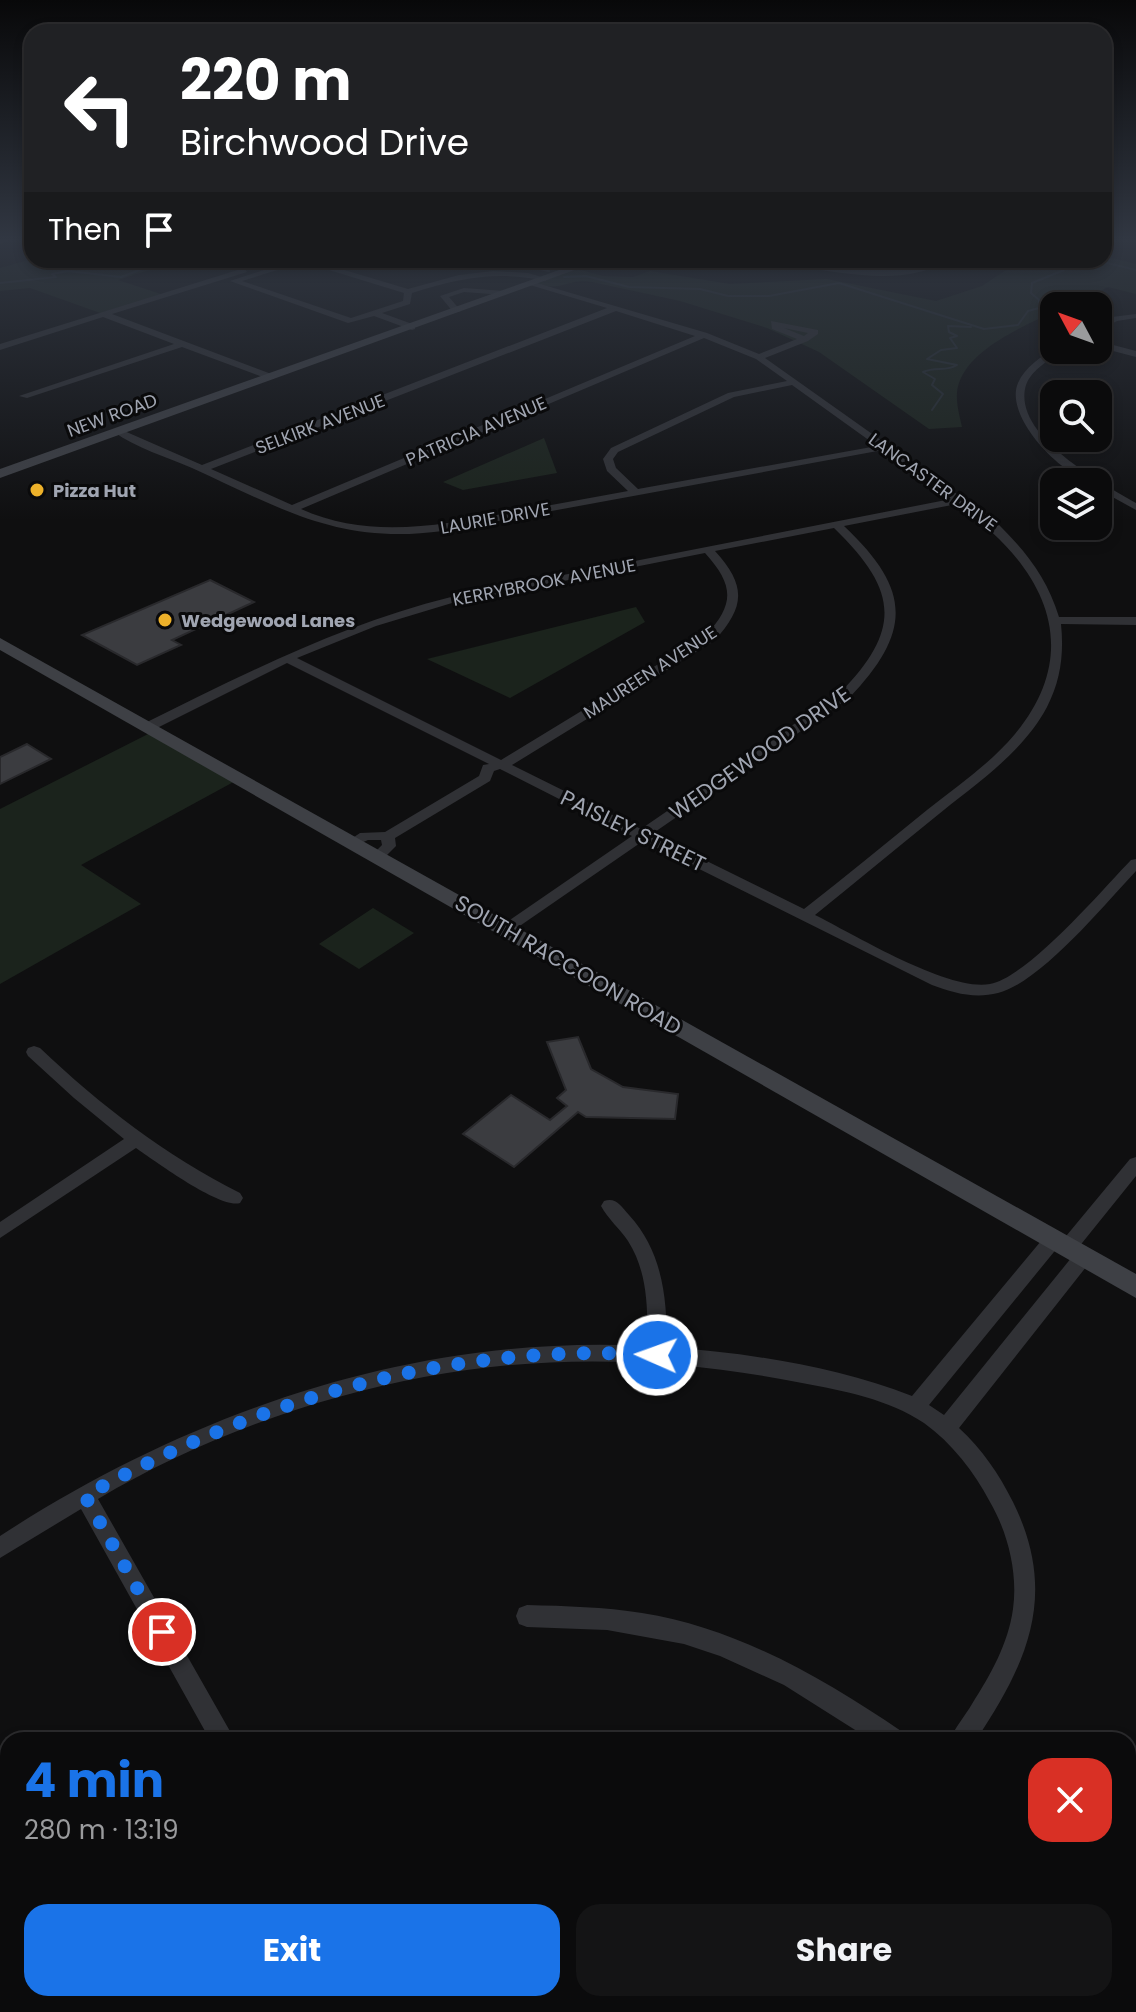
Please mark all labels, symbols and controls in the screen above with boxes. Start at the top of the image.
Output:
text: 220 m [180,41,352,120]
icon: left [48,56,152,160]
text: Birchwood Drive [180,117,469,168]
text: Then [48,208,121,251]
icon: arrive [137,208,181,252]
north arrow [1040,292,1112,364]
map controls [1040,292,1112,540]
button: search [1040,380,1112,452]
street label: NEW ROAD [63,387,161,443]
street label: SELKIRK AVENUE [252,388,388,460]
street label: PATRICIA AVENUE [402,390,550,472]
street label: LANCASTER DRIVE [864,427,1002,537]
button: layers [1040,468,1112,540]
place label: Pizza Hut [53,478,136,503]
marker: Pizza Hut [28,481,46,499]
street label: LAURIE DRIVE [438,496,552,540]
street label: KERRYBROOK AVENUE [450,552,638,612]
place label: Wedgewood Lanes [181,608,355,633]
marker: Wedgewood Lanes [156,611,174,629]
street label: MAUREEN AVENUE [579,620,721,724]
street label: WEDGEWOOD DRIVE [663,679,857,827]
street label: PAISLEY STREET [555,782,711,880]
street label: SOUTH RACCOON ROAD [449,887,687,1043]
position arrow [615,1313,699,1397]
pin [128,1598,196,1666]
icon: arrive [140,1610,184,1654]
text: 4 min [24,1747,164,1814]
button: close [1028,1758,1112,1842]
text: 280 m · 13:19 [24,1812,179,1848]
button: Exit [24,1904,560,1996]
button: Share [576,1904,1112,1996]

